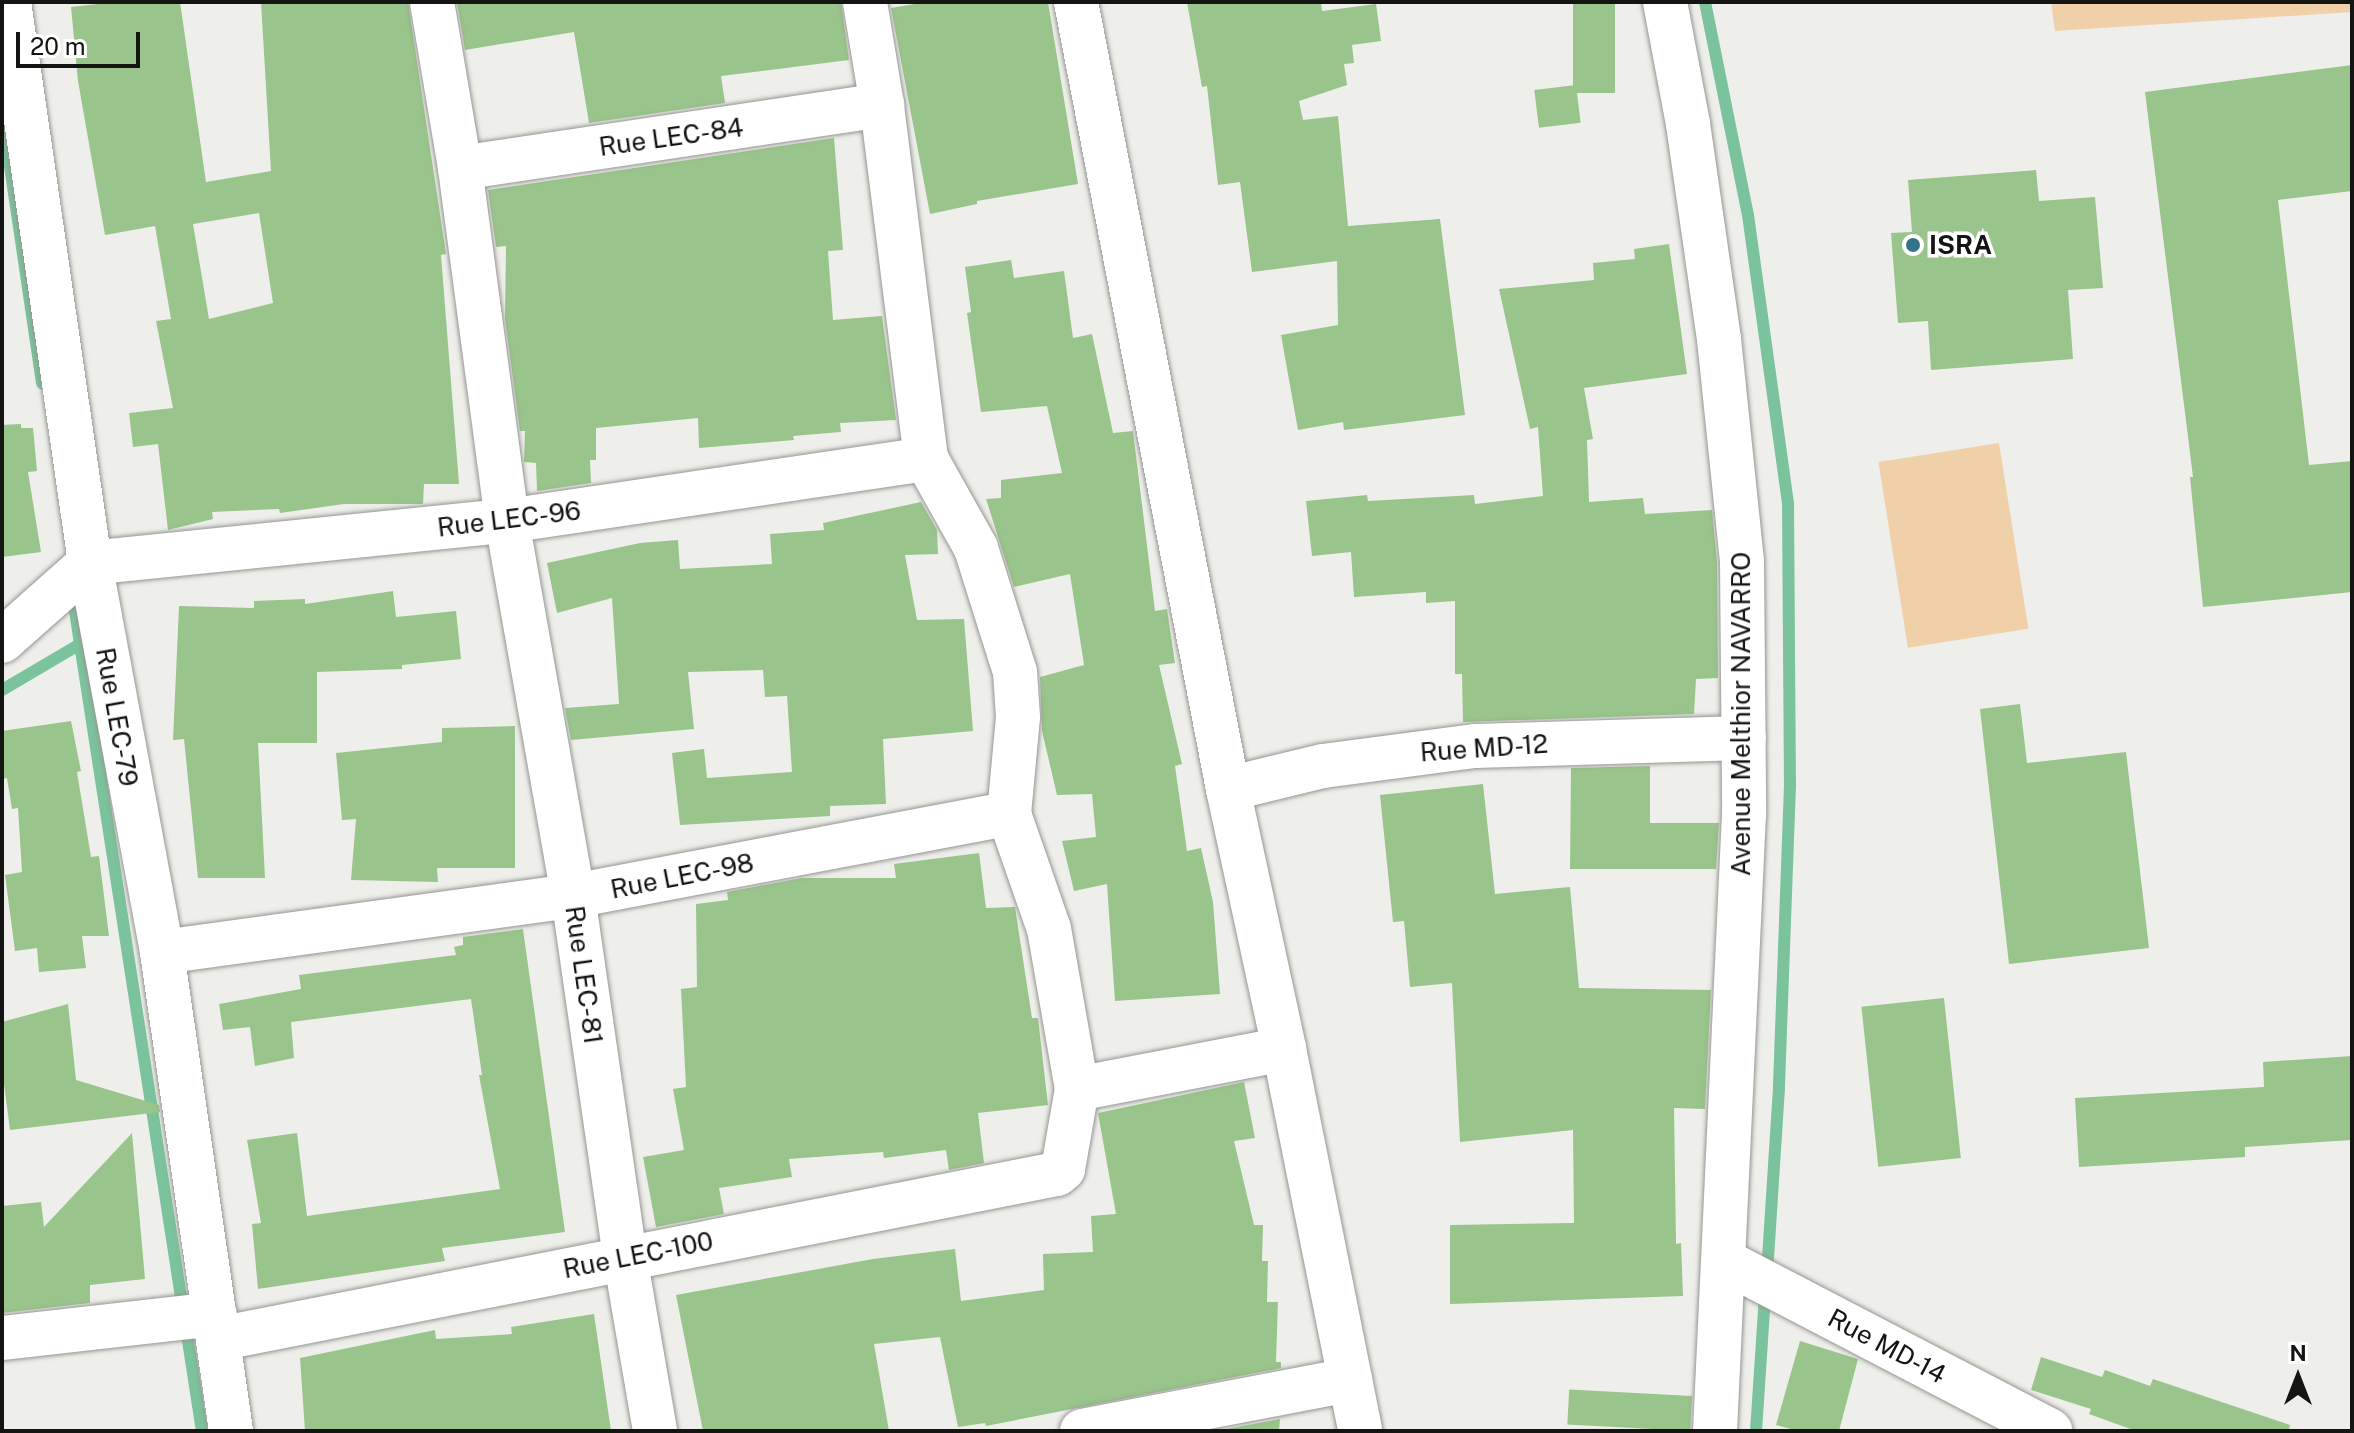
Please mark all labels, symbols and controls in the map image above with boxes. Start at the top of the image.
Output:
scale bar [20,16,144,66]
text: 20 m [30,32,86,60]
street label: Rue LEC-84 [597,111,745,163]
place label: ISRA [1929,229,1992,261]
marker: ISRA [1904,236,1922,254]
street label: Rue LEC-96 [435,495,583,543]
street label: Avenue Melthior NAVARRO [1725,552,1757,876]
street label: Rue LEC-79 [89,645,145,789]
street label: Rue MD-12 [1419,728,1549,768]
street label: Rue LEC-98 [608,847,756,905]
street label: Rue LEC-81 [559,904,609,1046]
street label: Rue LEC-100 [560,1225,716,1285]
street label: Rue MD-14 [1823,1302,1951,1390]
north arrow [2258,1337,2338,1417]
text: N [2289,1340,2307,1366]

